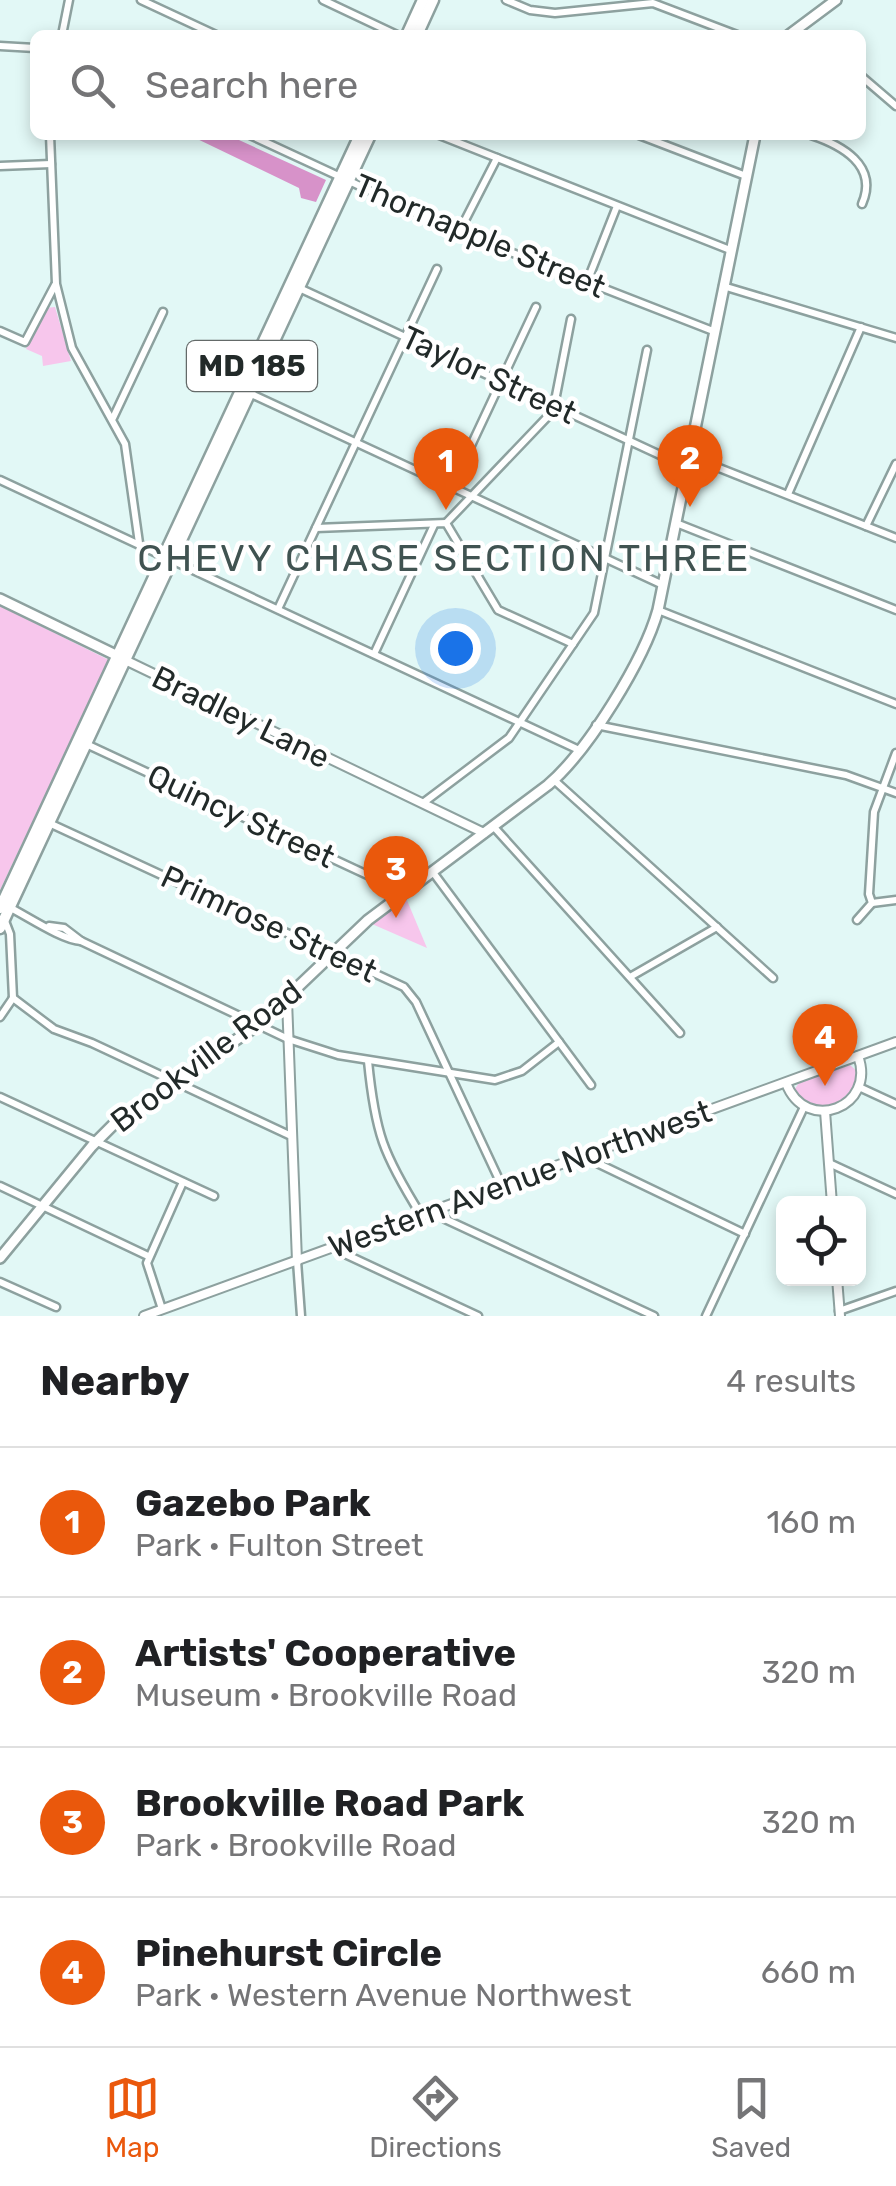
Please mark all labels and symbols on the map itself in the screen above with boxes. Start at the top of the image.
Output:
street label: Thornapple Street [349,166,611,306]
street label: Taylor Street [396,318,582,432]
road number: MD 185 [187,341,317,391]
pin: 2 [658,424,722,507]
pin: 1 [414,428,478,510]
district label: CHEVY CHASE SECTION THREE [137,535,751,581]
your location [430,623,481,674]
street label: Bradley Lane [146,658,336,776]
street label: Quincy Street [141,756,341,876]
pin: 3 [364,836,428,918]
street label: Primrose Street [155,857,383,991]
street label: Brookville Road [103,972,309,1140]
pin: 4 [792,1004,858,1086]
street label: Western Avenue Northwest [323,1092,717,1266]

